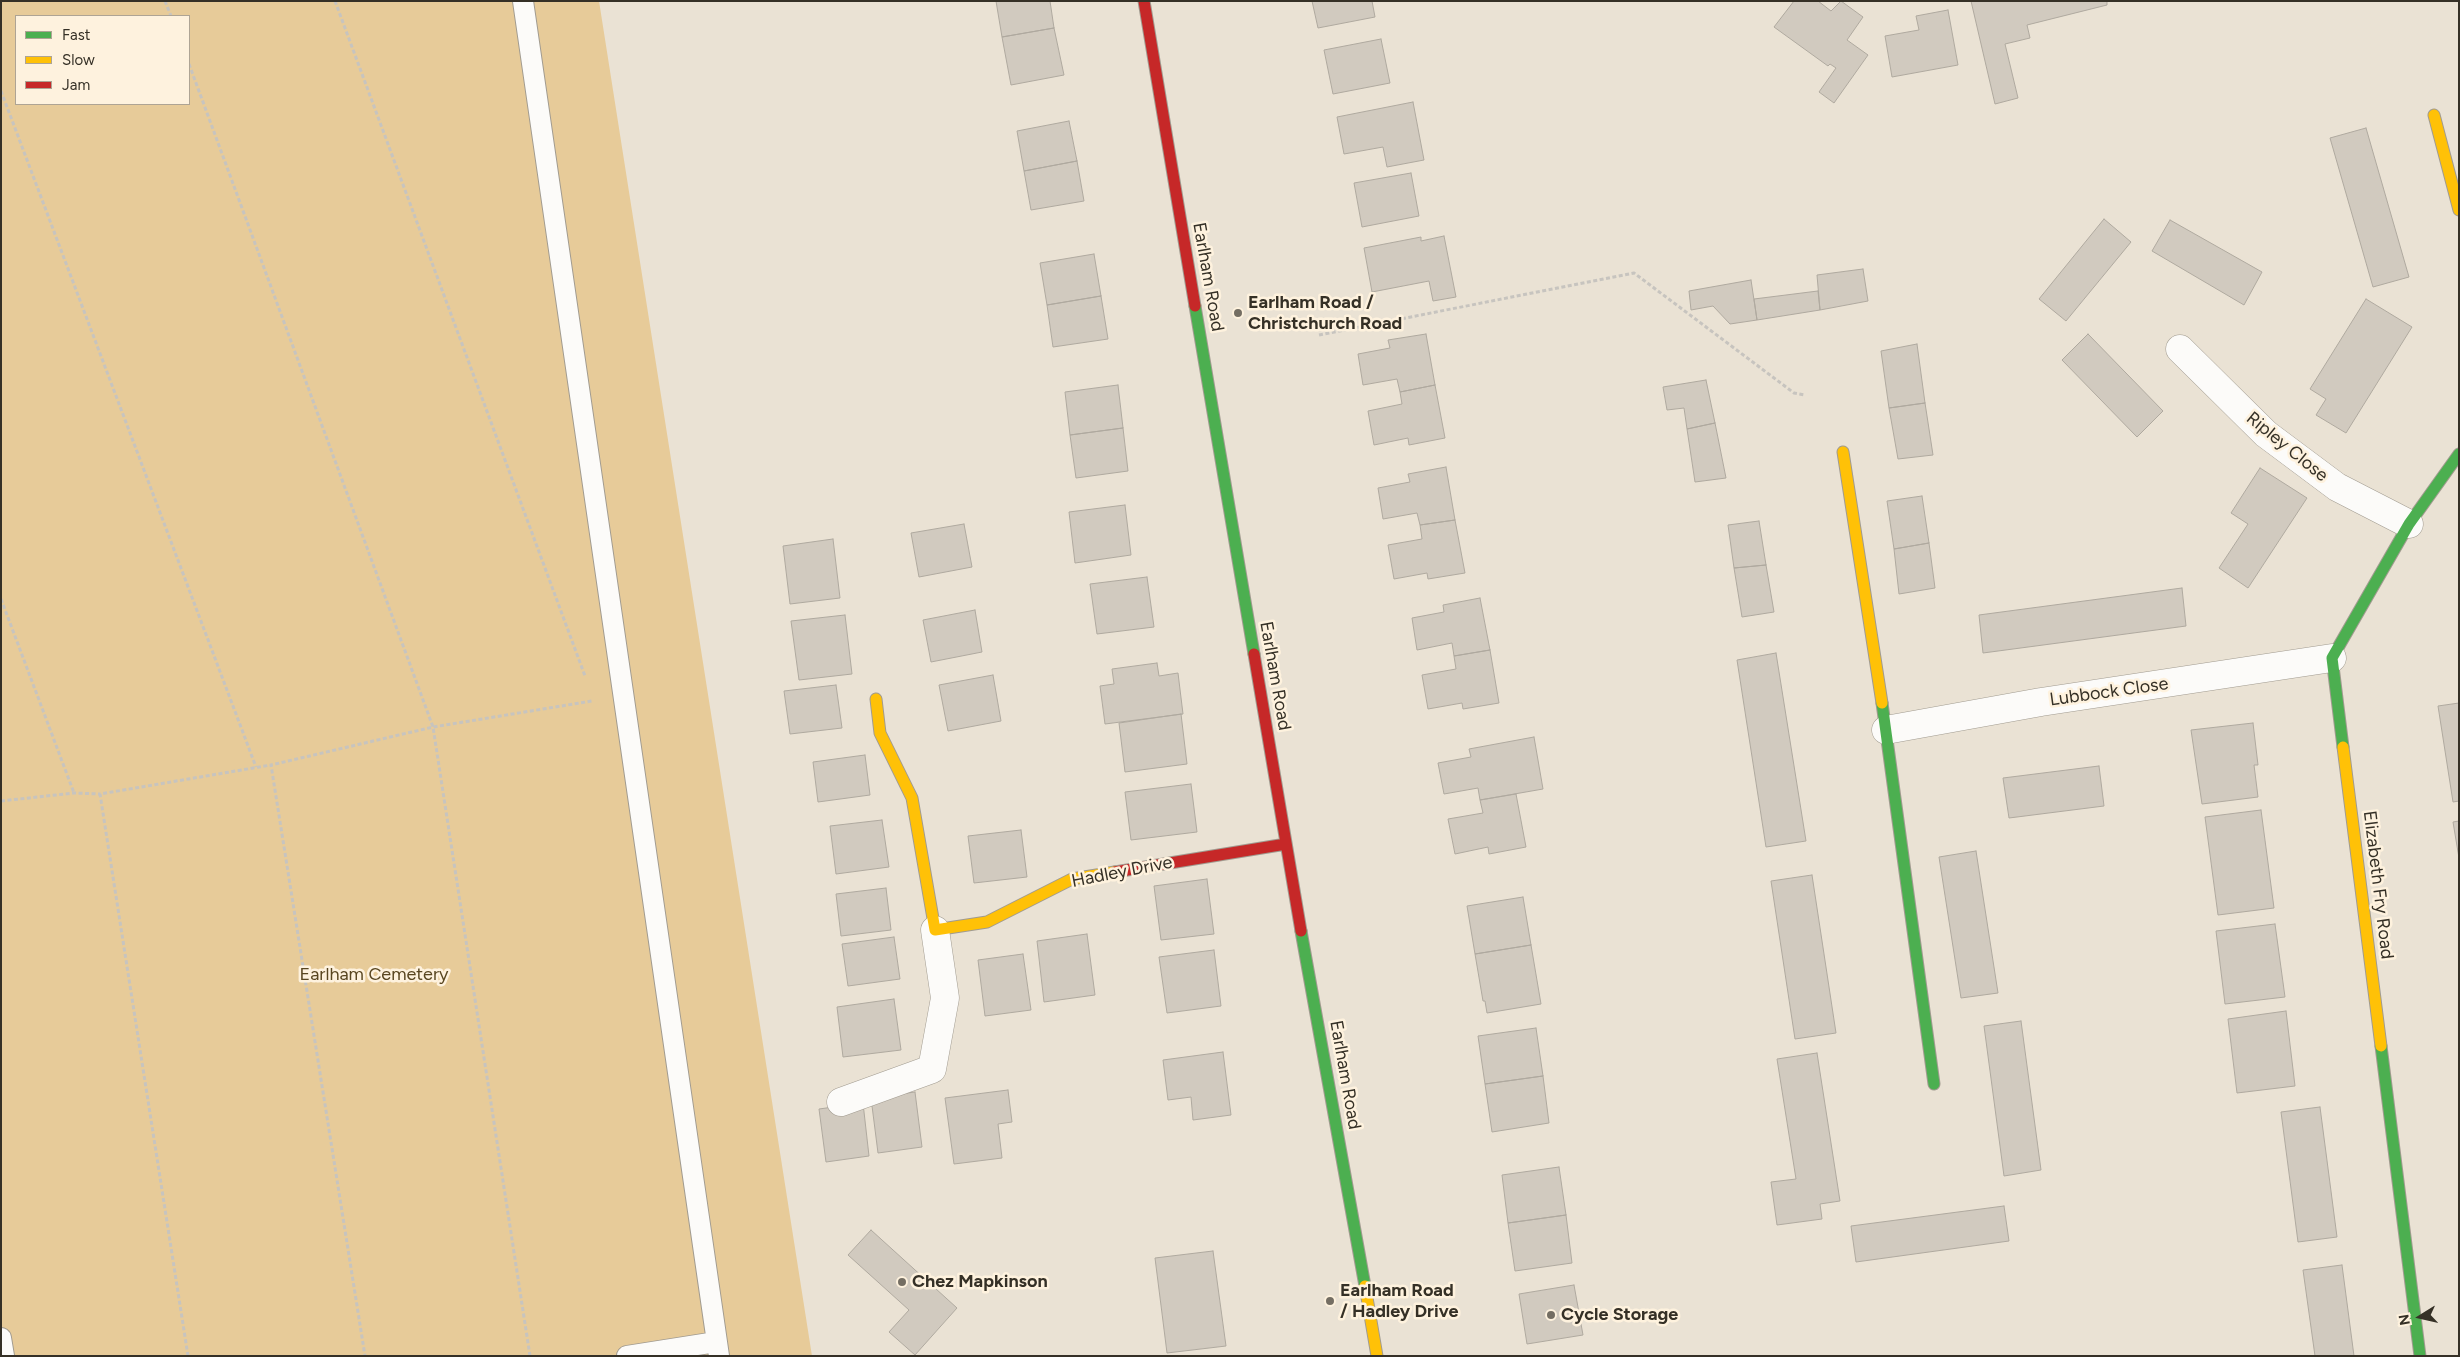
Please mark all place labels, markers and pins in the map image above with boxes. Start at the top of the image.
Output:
place label: Earlham Road / Christchurch Road [1248,292,1402,334]
marker: Earlham Road / Christchurch Road [1232,307,1244,319]
place label: Chez Mapkinson [912,1271,1048,1293]
marker: Chez Mapkinson [896,1276,908,1288]
place label: Earlham Road / Hadley Drive [1340,1280,1458,1322]
marker: Earlham Road / Hadley Drive [1324,1295,1336,1307]
place label: Cycle Storage [1561,1304,1678,1326]
marker: Cycle Storage [1545,1309,1557,1321]

